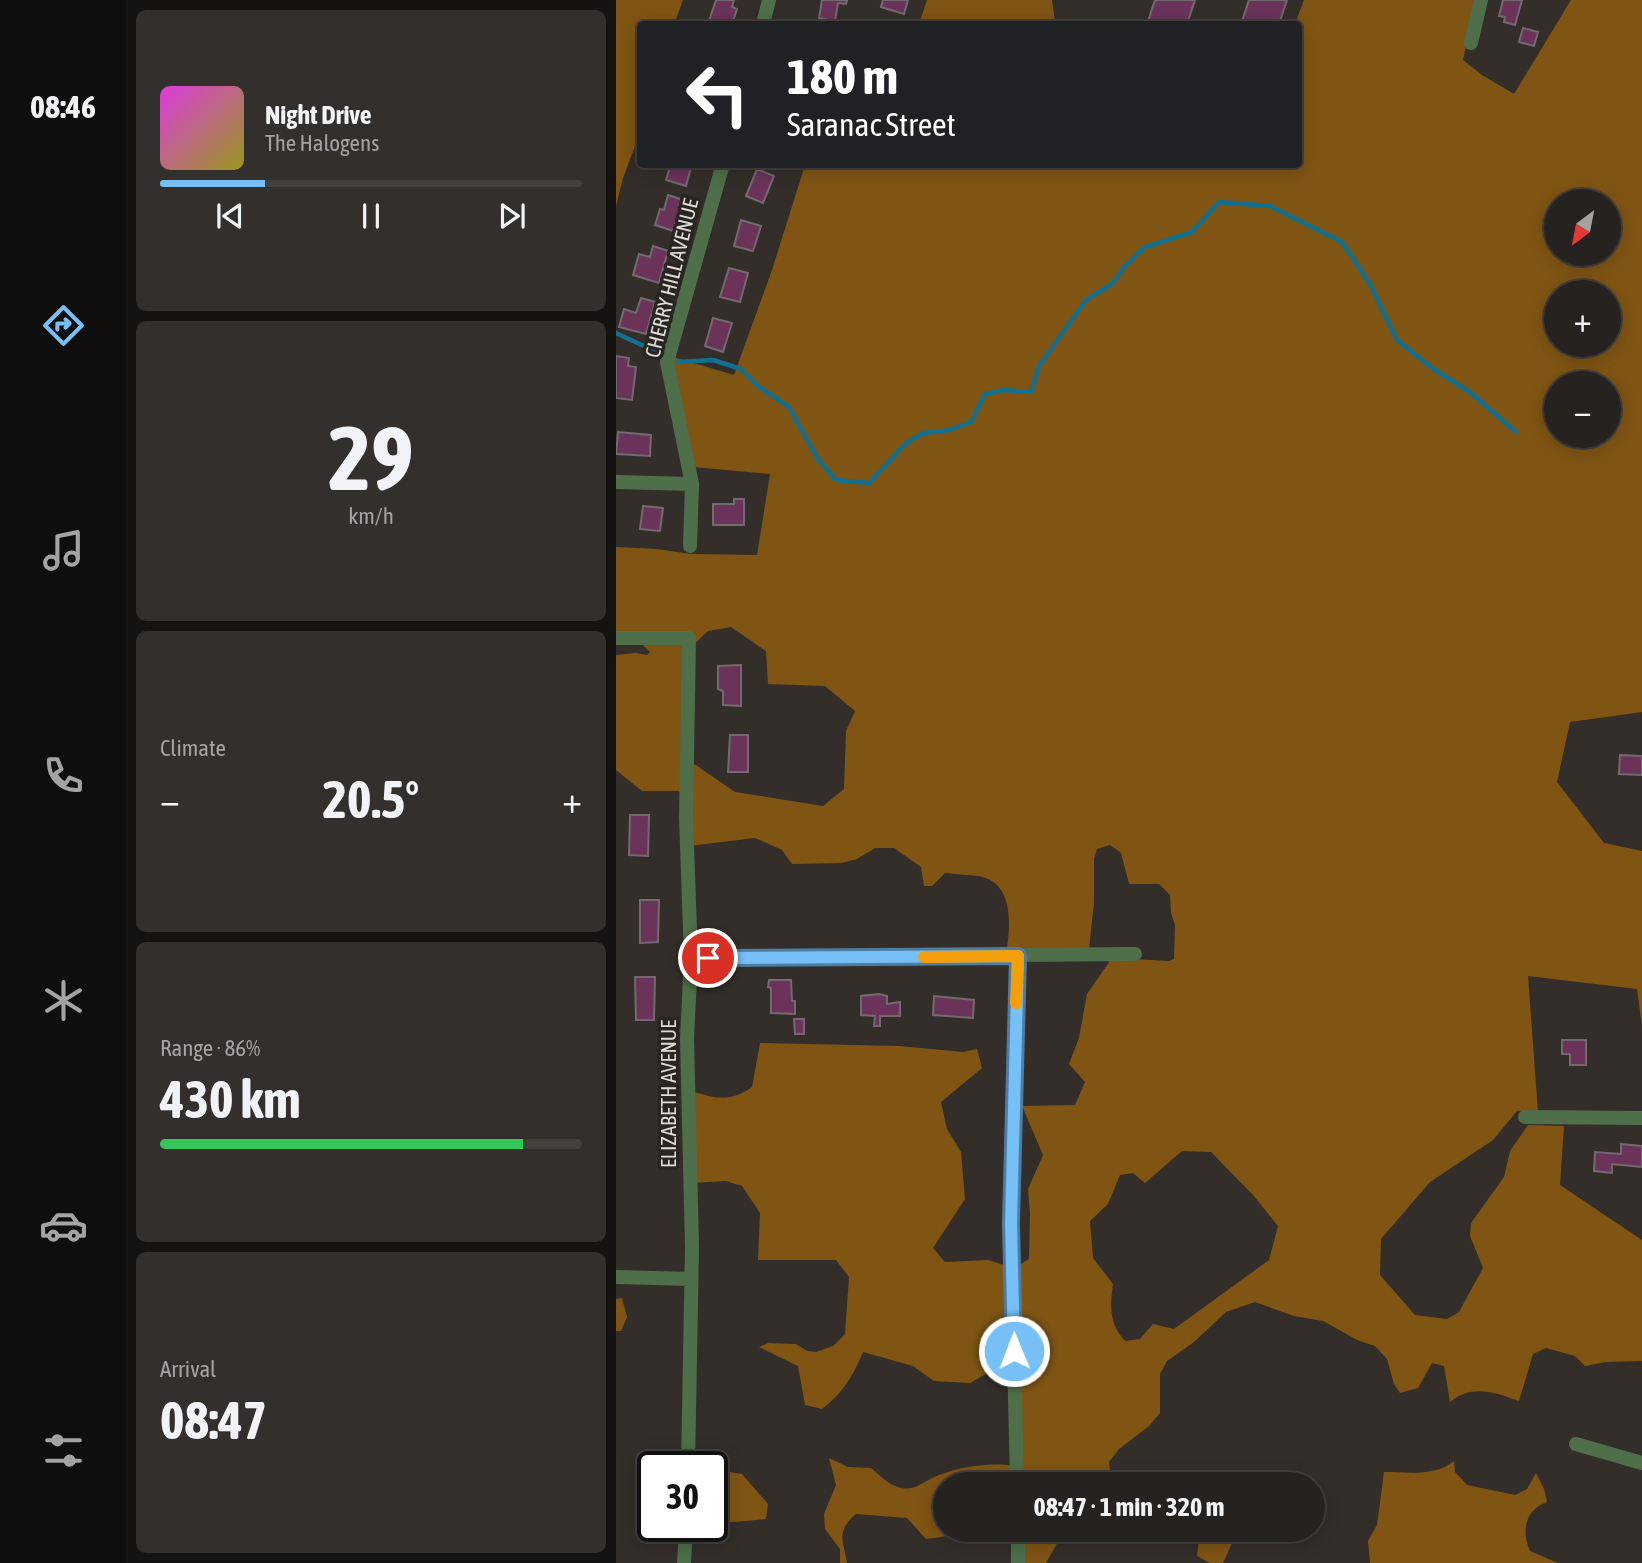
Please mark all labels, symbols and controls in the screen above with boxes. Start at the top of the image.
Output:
text: 180 m [787,48,898,104]
icon: left [672,49,763,140]
text: 08:46 [30,88,96,125]
text: Night Drive [265,100,372,130]
text: Saranac Street [787,106,956,143]
text: The Halogens [265,130,379,156]
north arrow [1544,189,1620,266]
map controls [1544,189,1621,448]
street label: CHERRY HILL AVENUE [640,196,702,360]
icon: previous [211,197,249,235]
icon: pause [352,197,390,235]
icon: next [493,197,531,235]
button: + [1544,280,1621,357]
icon: directions [39,301,88,350]
button: − [1544,371,1621,448]
text: 29 [328,405,414,509]
text: km/h [348,503,394,529]
icon: music [39,526,88,575]
text: Climate [160,735,226,761]
icon: phone [39,751,88,800]
text: 20.5° [323,769,419,829]
text: − [160,778,180,821]
text: + [562,778,582,821]
pin [678,928,738,988]
icon: arrive [689,939,727,977]
icon: climate [39,976,88,1025]
street label: ELIZABETH AVENUE [656,1020,680,1168]
text: Range · 86% [160,1035,260,1061]
text: 430 km [160,1069,301,1129]
icon: car [39,1201,88,1250]
position arrow [977,1314,1051,1388]
text: Arrival [160,1356,216,1382]
text: 08:47 [160,1390,267,1450]
icon: filters [39,1426,88,1475]
speed limit sign: 30 [637,1451,728,1542]
text: 08:47 · 1 min · 320 m [1034,1492,1224,1522]

